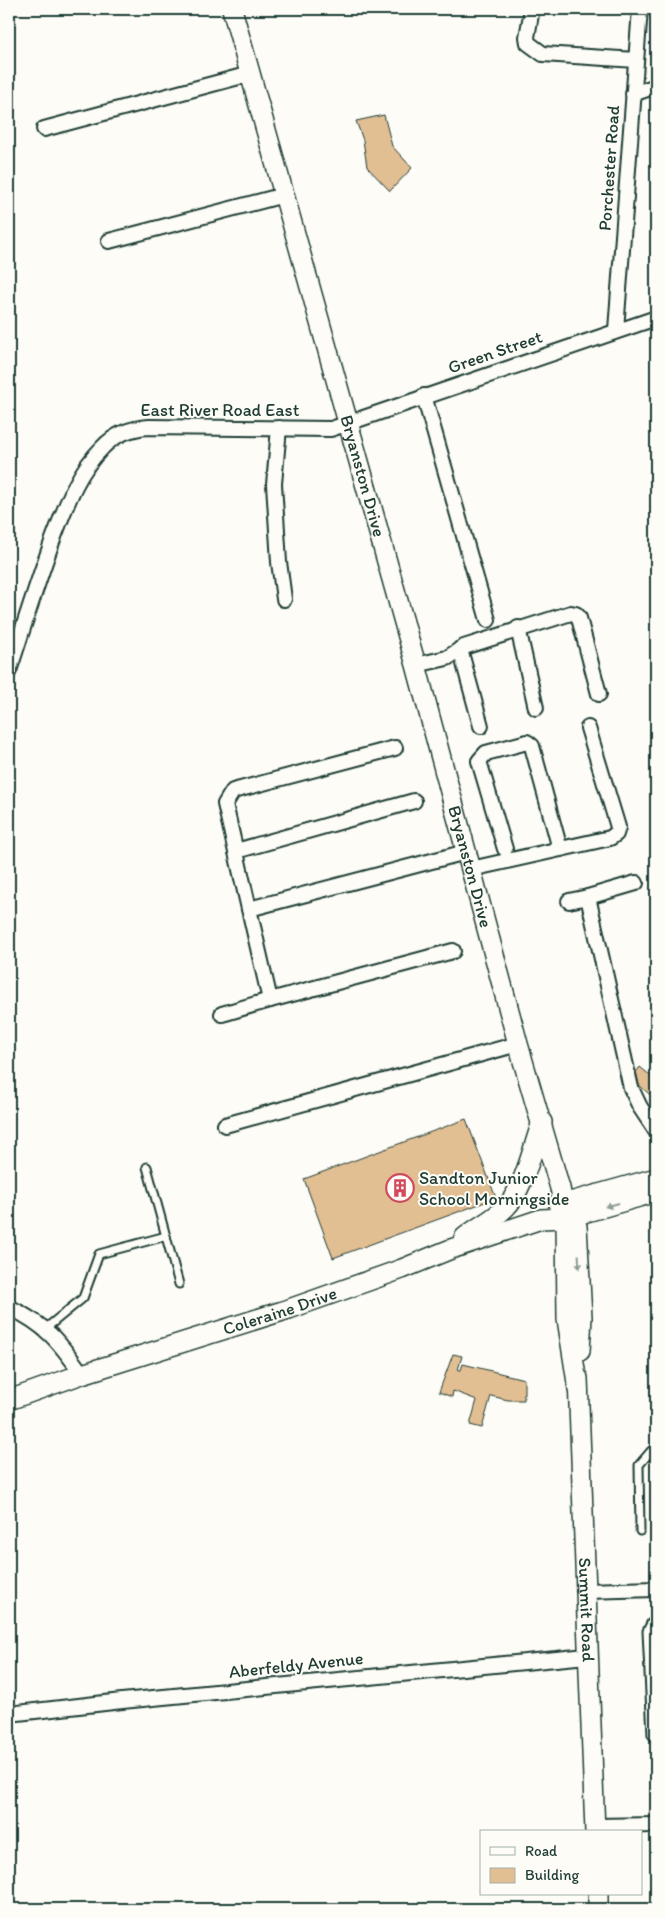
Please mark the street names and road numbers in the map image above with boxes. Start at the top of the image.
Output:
street label: Porchester Road [594,104,624,232]
street label: Green Street [445,325,545,378]
street label: East River Road East [141,399,300,421]
street label: Bryanston Drive [335,413,391,539]
street label: Bryanston Drive [443,803,497,930]
street label: Coleraine Drive [220,1282,340,1340]
street label: Summit Road [574,1557,600,1663]
street label: Aberfeldy Avenue [228,1647,364,1683]

